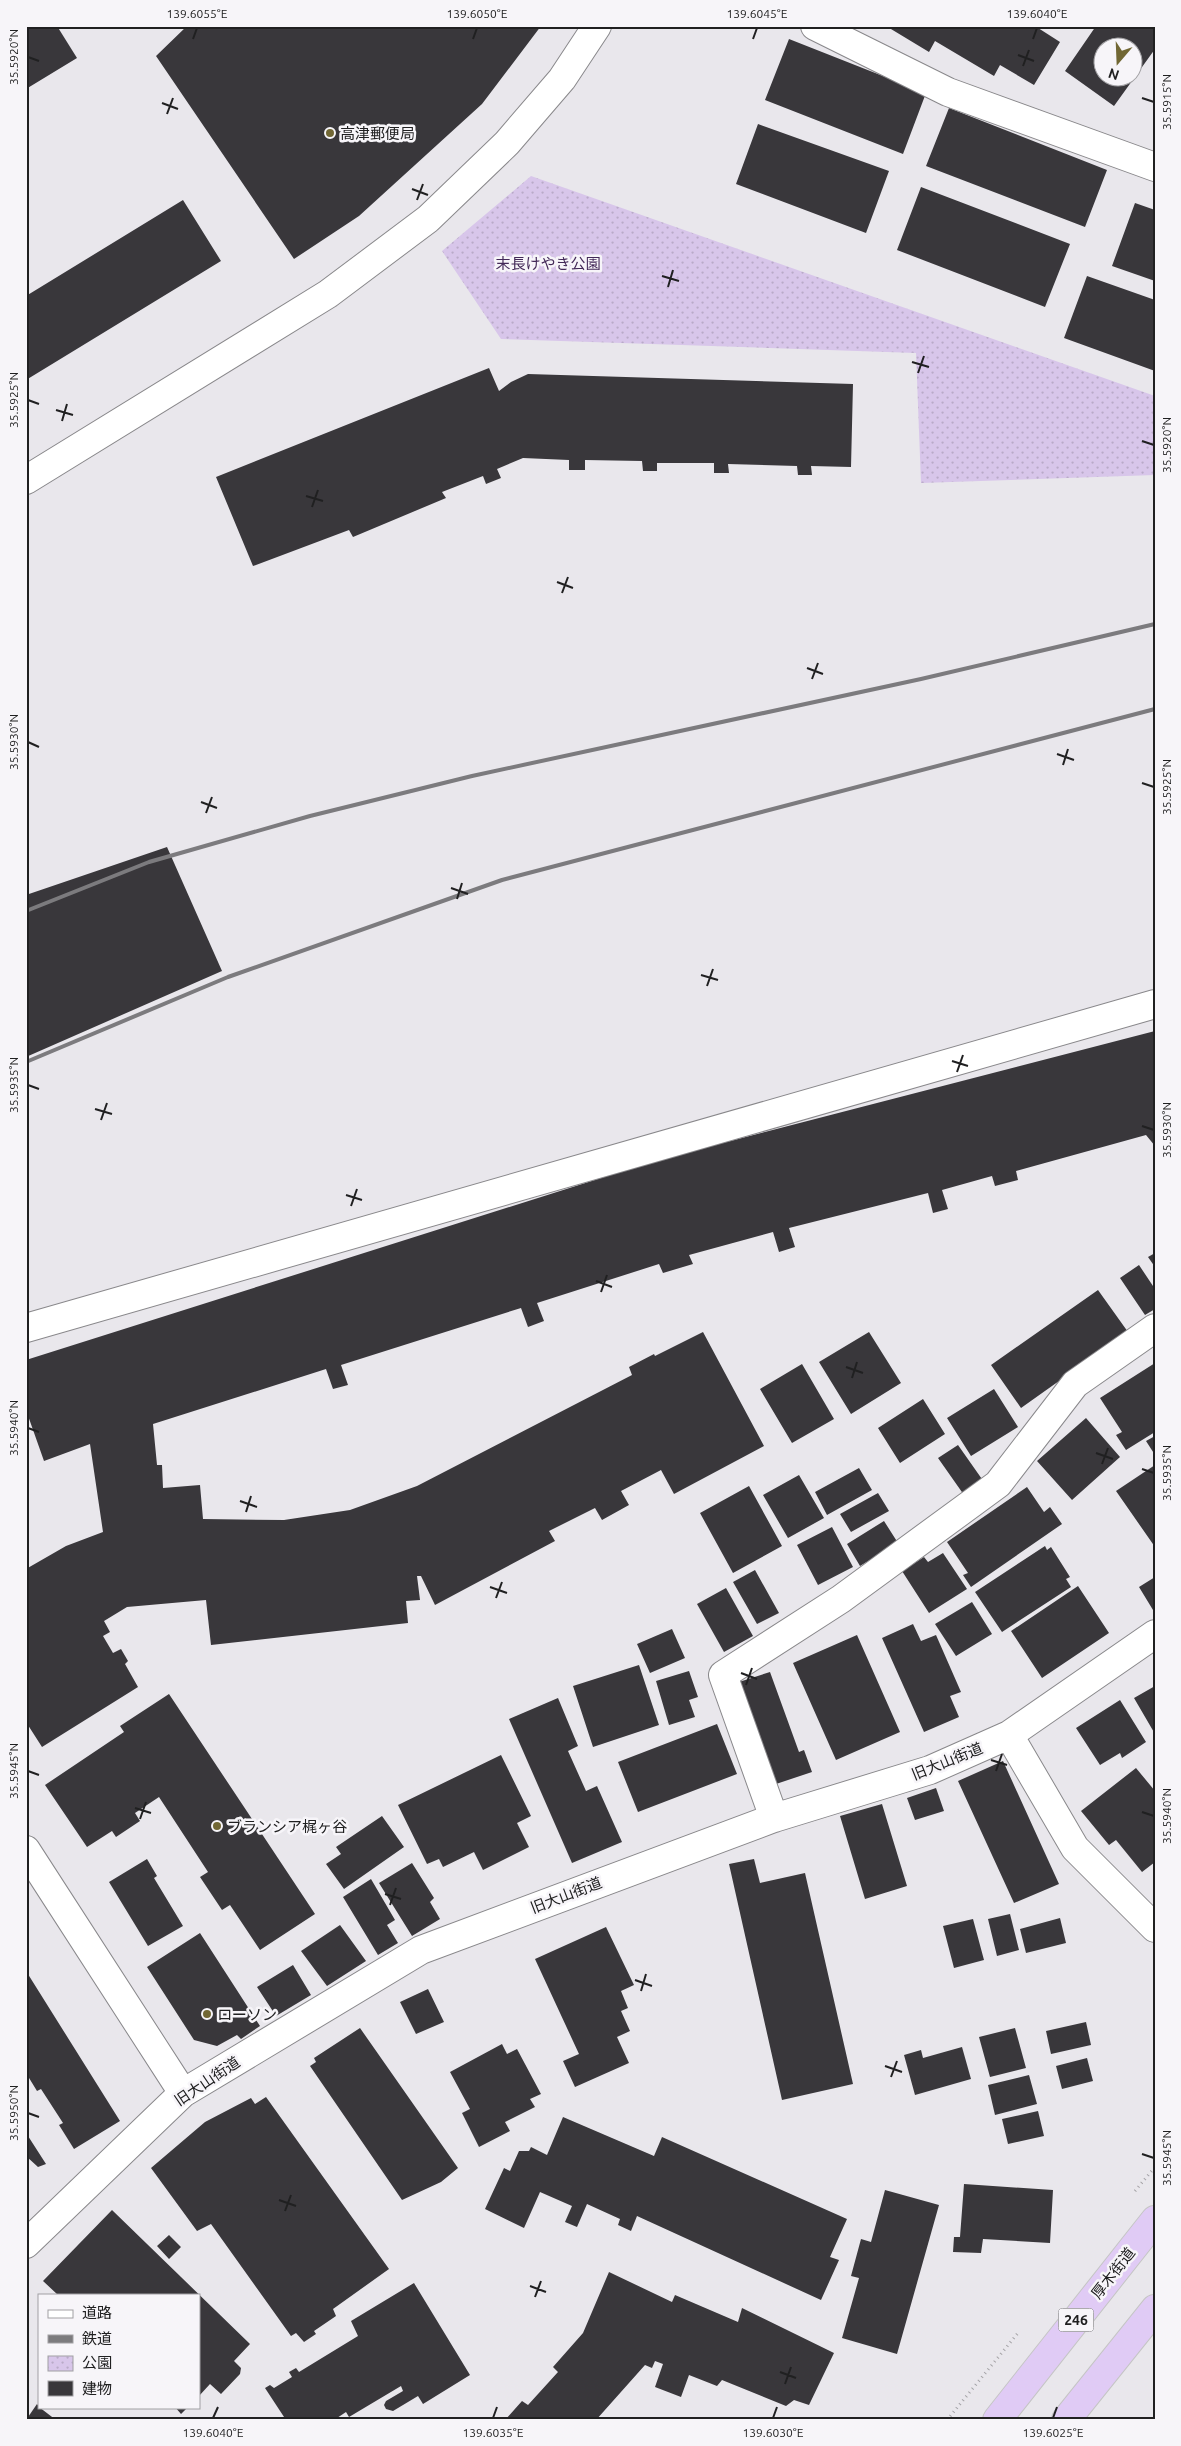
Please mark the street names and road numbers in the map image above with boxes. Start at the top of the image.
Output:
street label: 旧大山街道 [909,1739,985,1783]
street label: 旧大山街道 [528,1874,604,1916]
street label: 旧大山街道 [171,2053,243,2109]
street label: 厚木街道 [1088,2244,1138,2302]
road number: 246 [1058,2308,1094,2332]

